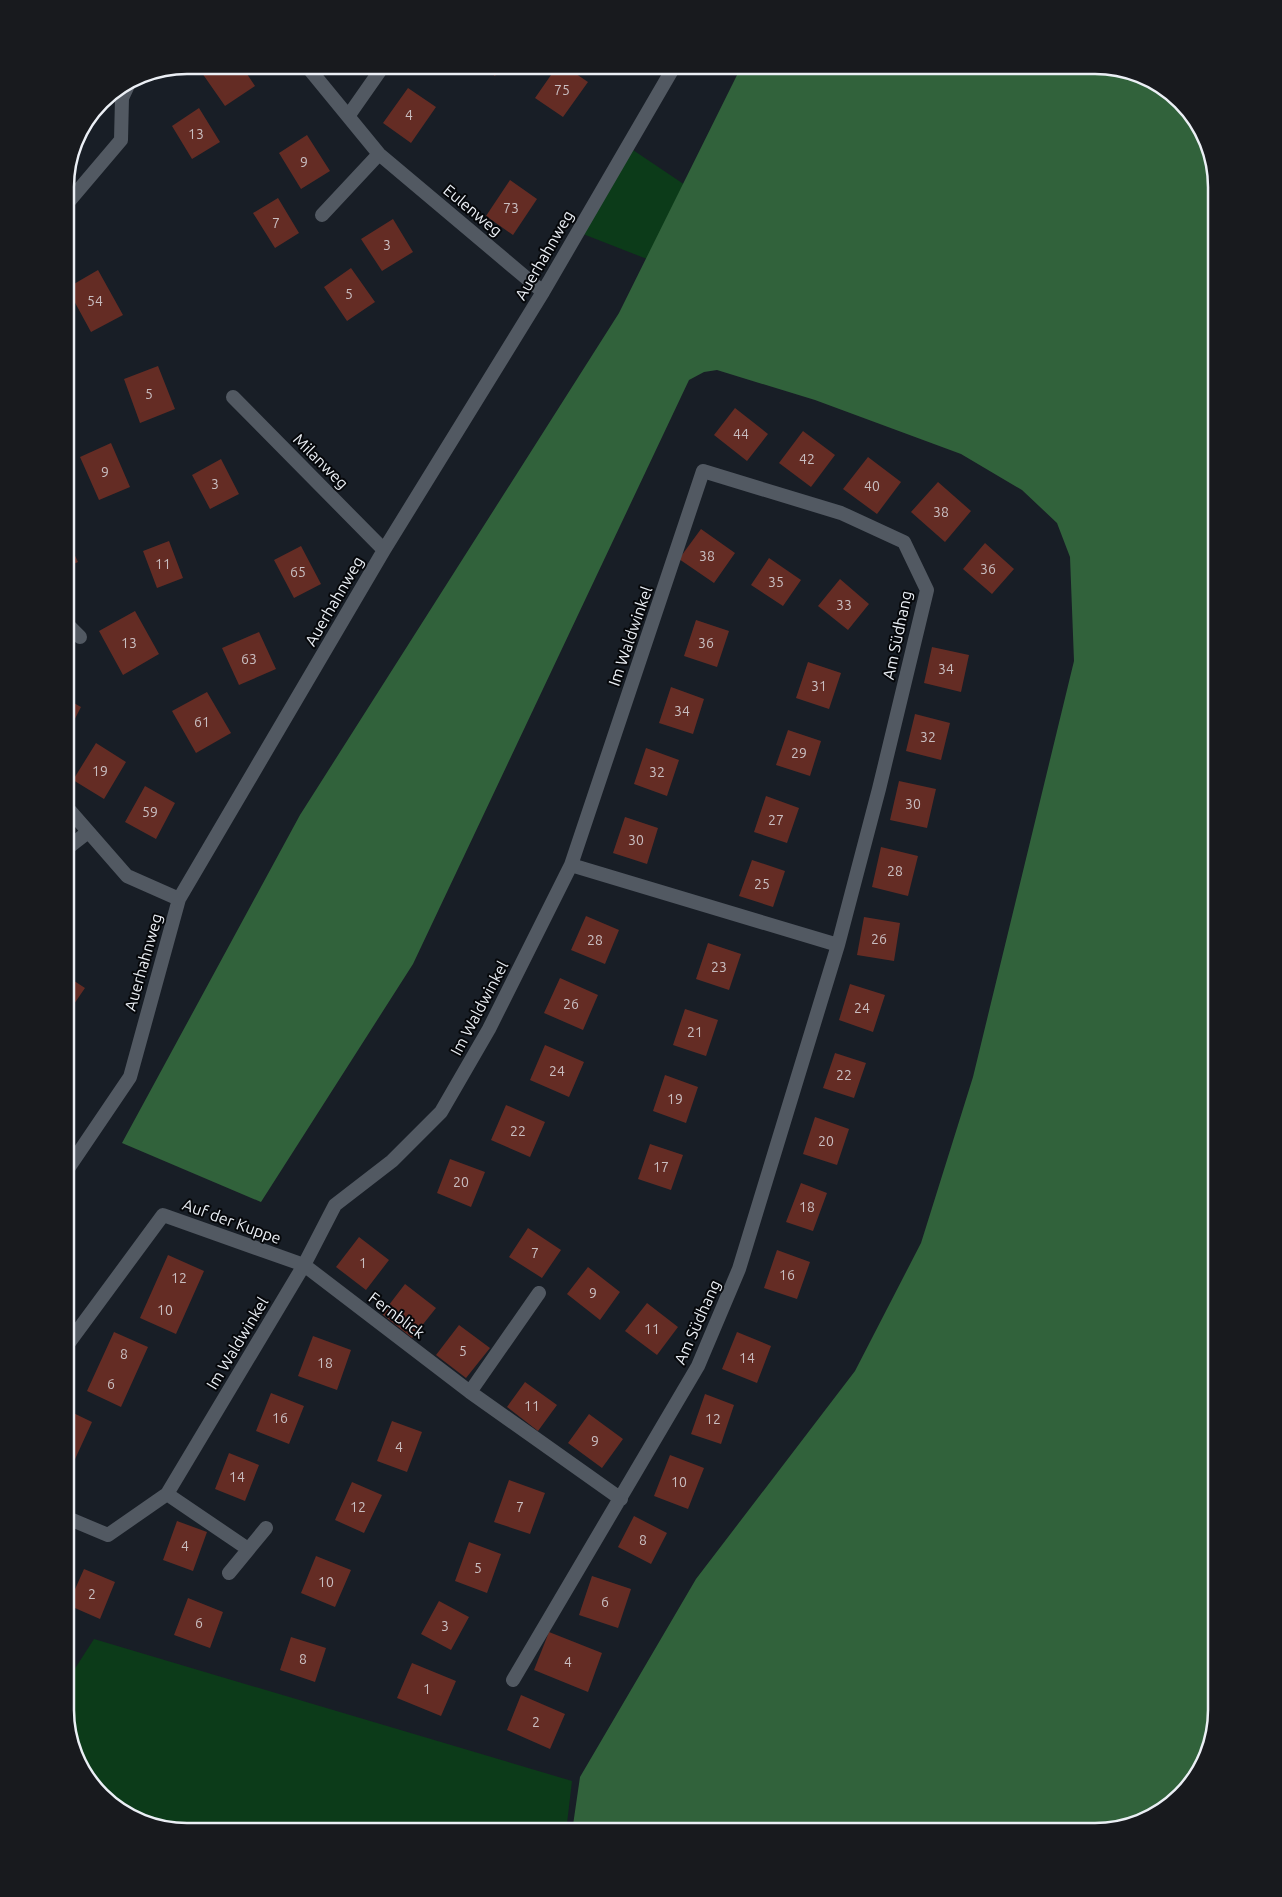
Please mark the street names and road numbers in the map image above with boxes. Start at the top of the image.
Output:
street label: Eulenweg [440,180,506,240]
street label: Auerhahnweg [511,207,577,303]
street label: Milanweg [290,430,352,492]
street label: Auerhahnweg [301,553,367,649]
street label: Im Waldwinkel [605,584,655,688]
street label: Am Südhang [879,589,915,681]
street label: Auerhahnweg [121,911,165,1013]
street label: Im Waldwinkel [447,958,511,1058]
street label: Auf der Kuppe [180,1195,284,1247]
street label: Am Südhang [670,1277,724,1367]
street label: Fernblick [365,1288,429,1342]
street label: Im Waldwinkel [202,1294,272,1392]

